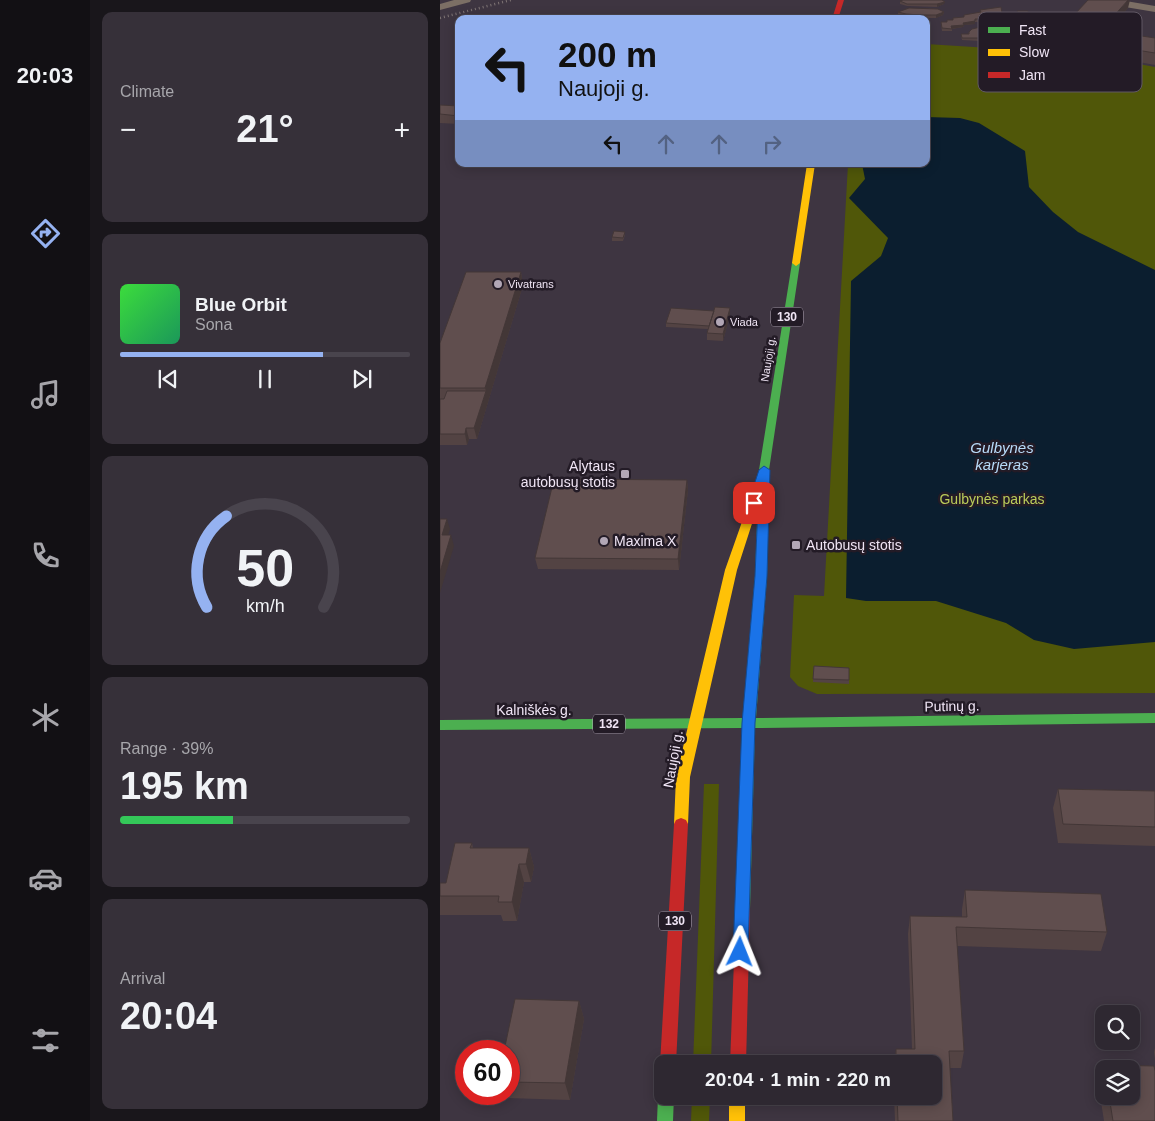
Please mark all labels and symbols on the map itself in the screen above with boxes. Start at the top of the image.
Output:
legend [978,12,1142,92]
text: Fast [1019,22,1046,38]
text: Slow [1019,44,1050,60]
text: Jam [1019,67,1045,83]
marker: Vivatrans [492,278,504,290]
place label: Vivatrans [508,278,554,290]
road number: 130 [771,308,803,326]
marker: Viada [714,316,726,328]
place label: Viada [730,316,759,328]
street label: Naujoji g. [758,335,778,383]
water label: Gulbynės karjeras [970,439,1034,473]
place label: Alytaus autobusų stotis [521,458,615,490]
marker: Alytaus autobusų stotis [619,468,631,480]
pin [733,482,775,524]
park label: Gulbynės parkas [939,491,1045,507]
place label: Maxima X [614,533,677,549]
marker: Maxima X [598,535,610,547]
place label: Autobusų stotis [806,537,902,553]
marker: Autobusų stotis [790,539,802,551]
street label: Putinų g. [924,698,980,714]
street label: Kalniškės g. [496,702,572,718]
road number: 132 [593,714,625,734]
street label: Naujoji g. [660,729,686,789]
road number: 130 [659,911,691,930]
position arrow [713,925,765,977]
speed limit sign: 60 [455,1040,520,1105]

